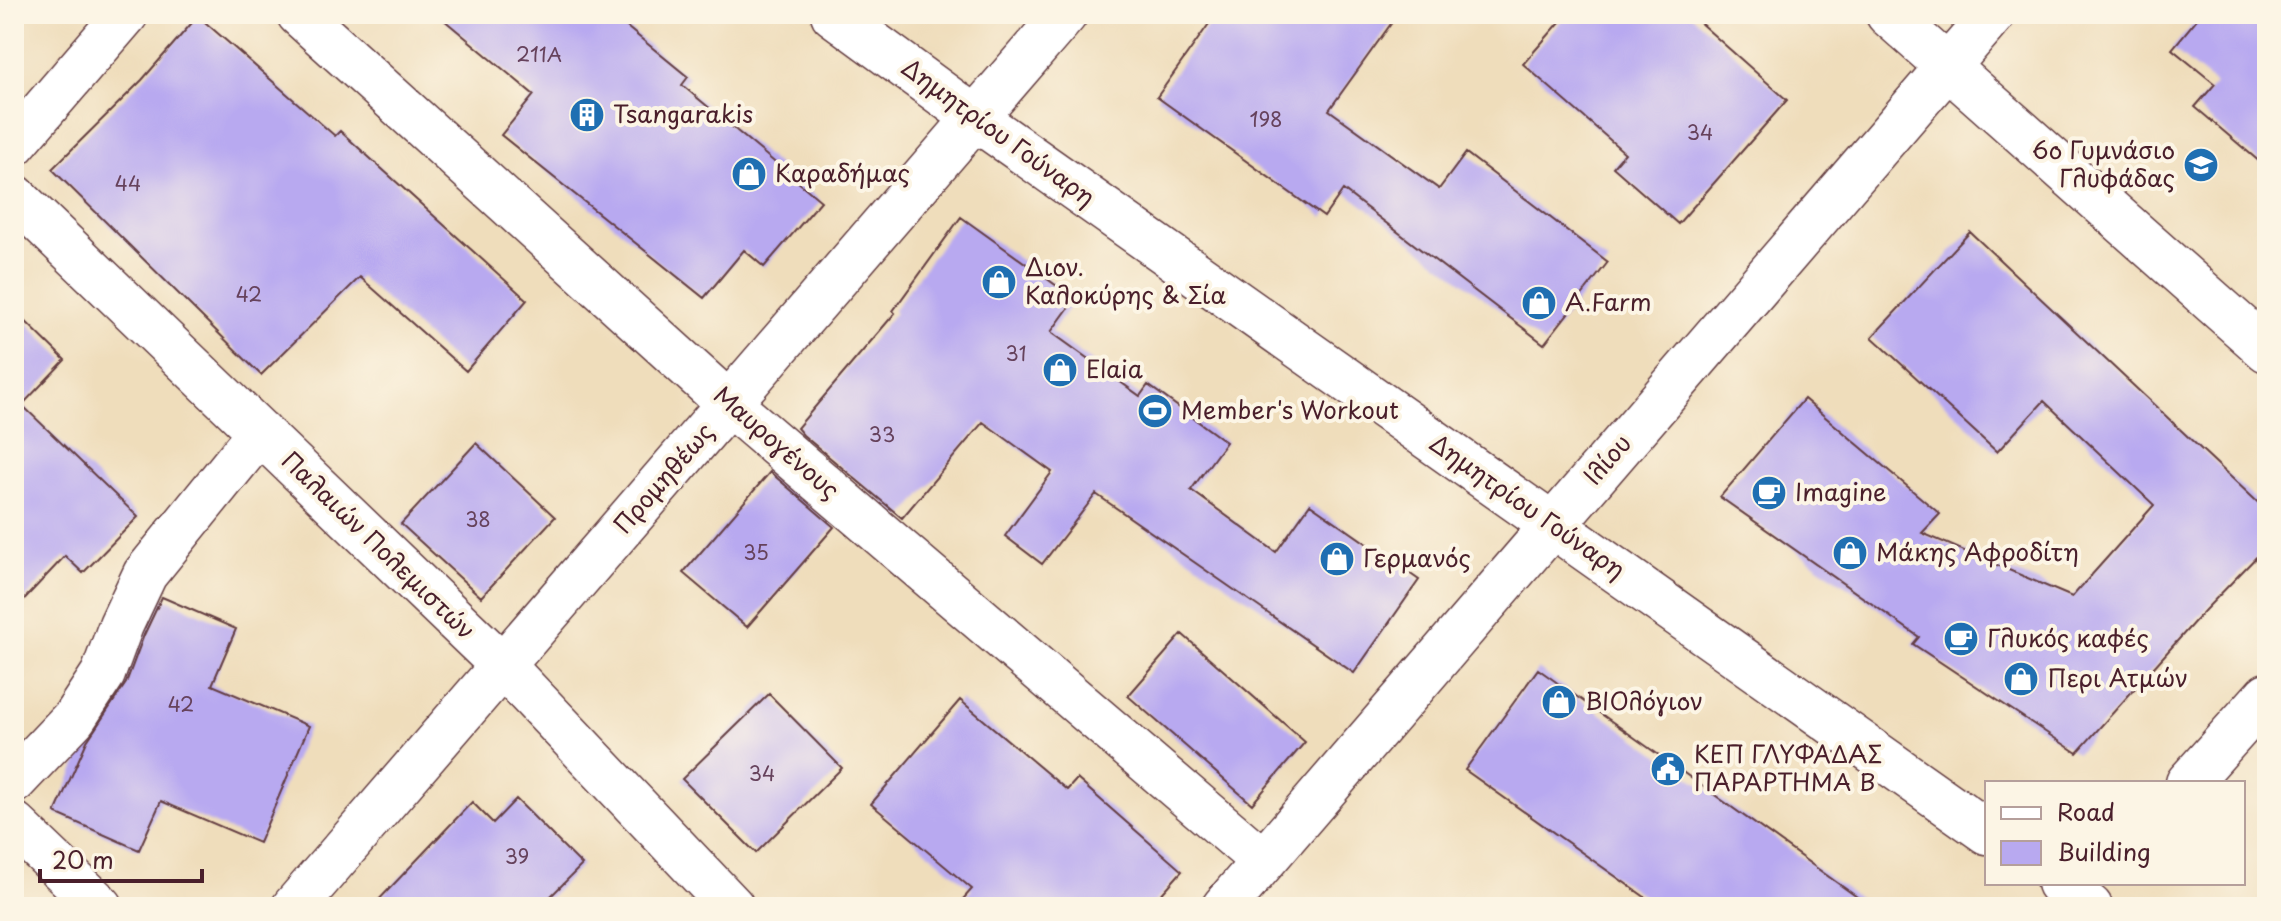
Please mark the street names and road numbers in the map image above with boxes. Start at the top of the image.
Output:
street label: Δημητρίου Γούναρη [895,49,1103,214]
street label: Μαυρογένους [706,377,848,506]
street label: Προμηθέως [604,414,721,541]
street label: Δημητρίου Γούναρη [1423,424,1633,586]
street label: Ιλίου [1574,425,1639,492]
street label: Παλαιών Πολεμιστών [275,442,484,647]

